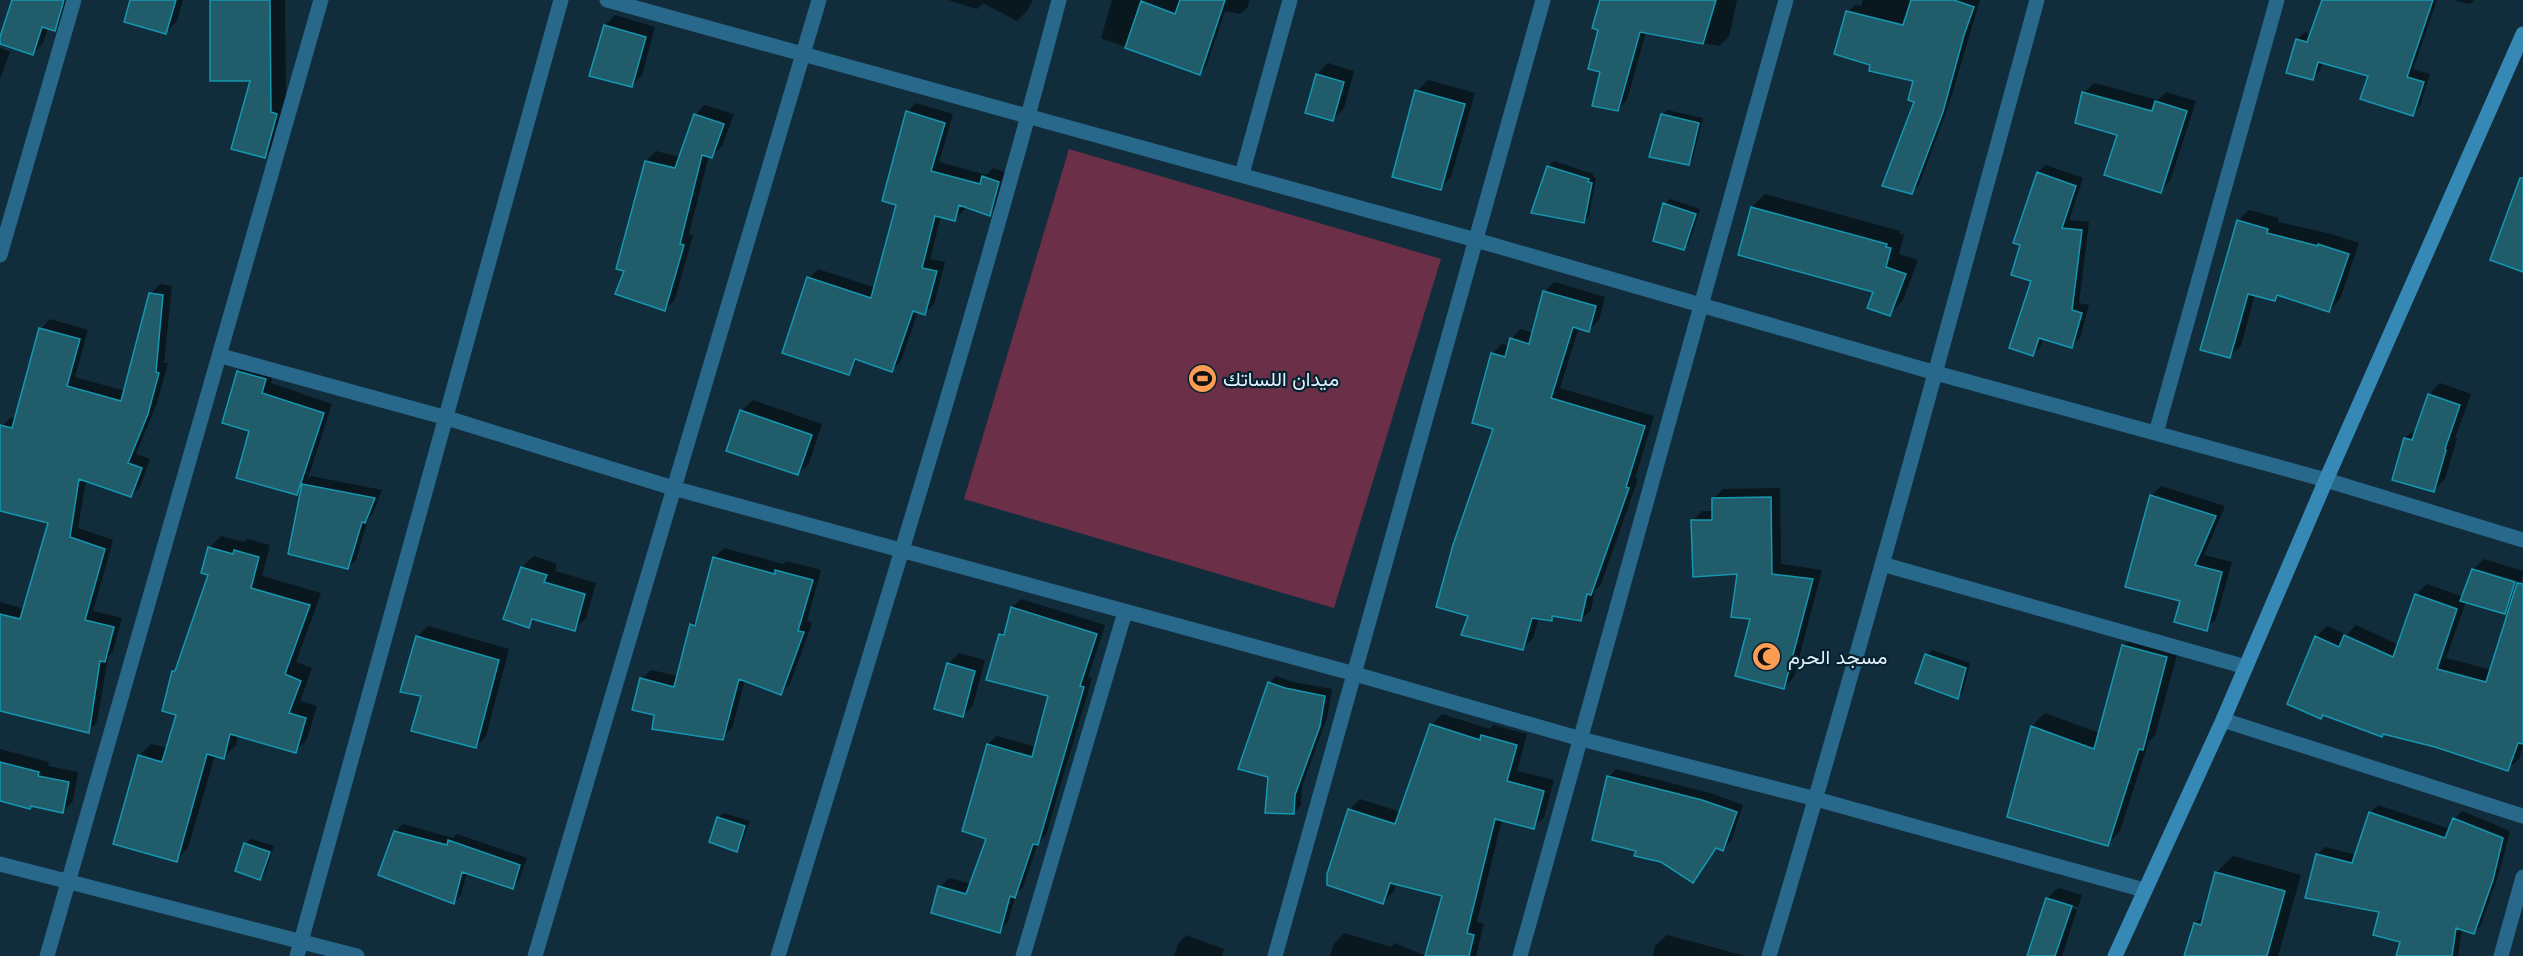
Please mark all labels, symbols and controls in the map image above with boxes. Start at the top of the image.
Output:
sports icon: ميدان اللساتك [1186,363,1218,395]
place label: ميدان اللساتك [1223,367,1339,391]
mosque icon: مسجد الحرم [1751,641,1783,673]
place label: مسجد الحرم [1788,645,1888,670]

